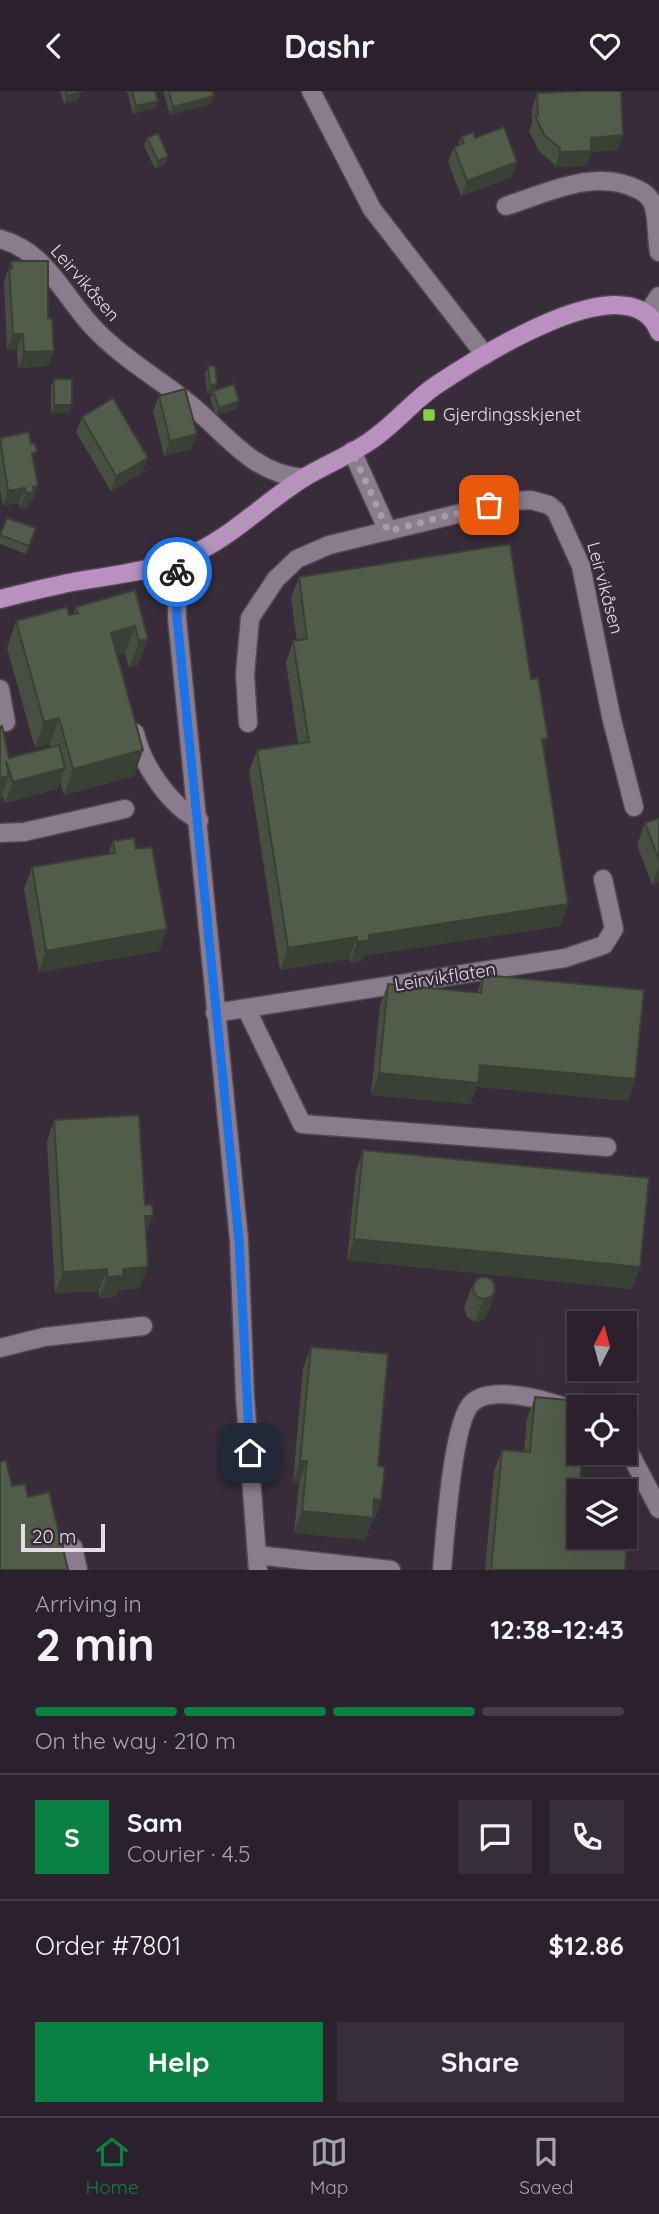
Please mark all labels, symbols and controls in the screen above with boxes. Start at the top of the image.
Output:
text: Dashr [284,26,375,66]
icon: back [35,27,73,65]
icon: heart [586,27,624,65]
street label: Leirvikåsen [46,240,125,326]
place label: Gjerdingsskjenet [443,403,581,426]
marker: Gjerdingsskjenet [421,407,437,423]
pin [459,475,519,535]
icon: bag [470,486,508,524]
courier [142,537,212,607]
street label: Leirvikåsen [582,539,629,636]
icon: bike [158,553,196,591]
street label: Leirvikflaten [392,957,497,996]
north arrow [567,1311,637,1381]
map controls [567,1311,637,1549]
button: locate [567,1395,637,1465]
pin [220,1423,280,1483]
icon: home [231,1434,269,1472]
button: layers [567,1479,637,1549]
scale bar [21,1521,105,1553]
text: 20 m [32,1524,76,1548]
text: Arriving in [35,1589,142,1618]
text: 12:38–12:43 [490,1613,624,1646]
text: 2 min [35,1615,155,1673]
text: On the way · 210 m [35,1726,236,1755]
button: chat [458,1800,532,1874]
button: phone [550,1800,624,1874]
text: Sam [127,1806,183,1839]
text: S [64,1821,80,1854]
text: Courier · 4.5 [127,1839,251,1868]
text: Order #7801 [35,1929,181,1962]
text: $12.86 [548,1929,624,1962]
button: Help [35,2022,323,2102]
button: Share [337,2022,624,2102]
tab: Home [85,2133,139,2199]
tab: Map [310,2133,348,2199]
tab: Saved [519,2133,574,2199]

